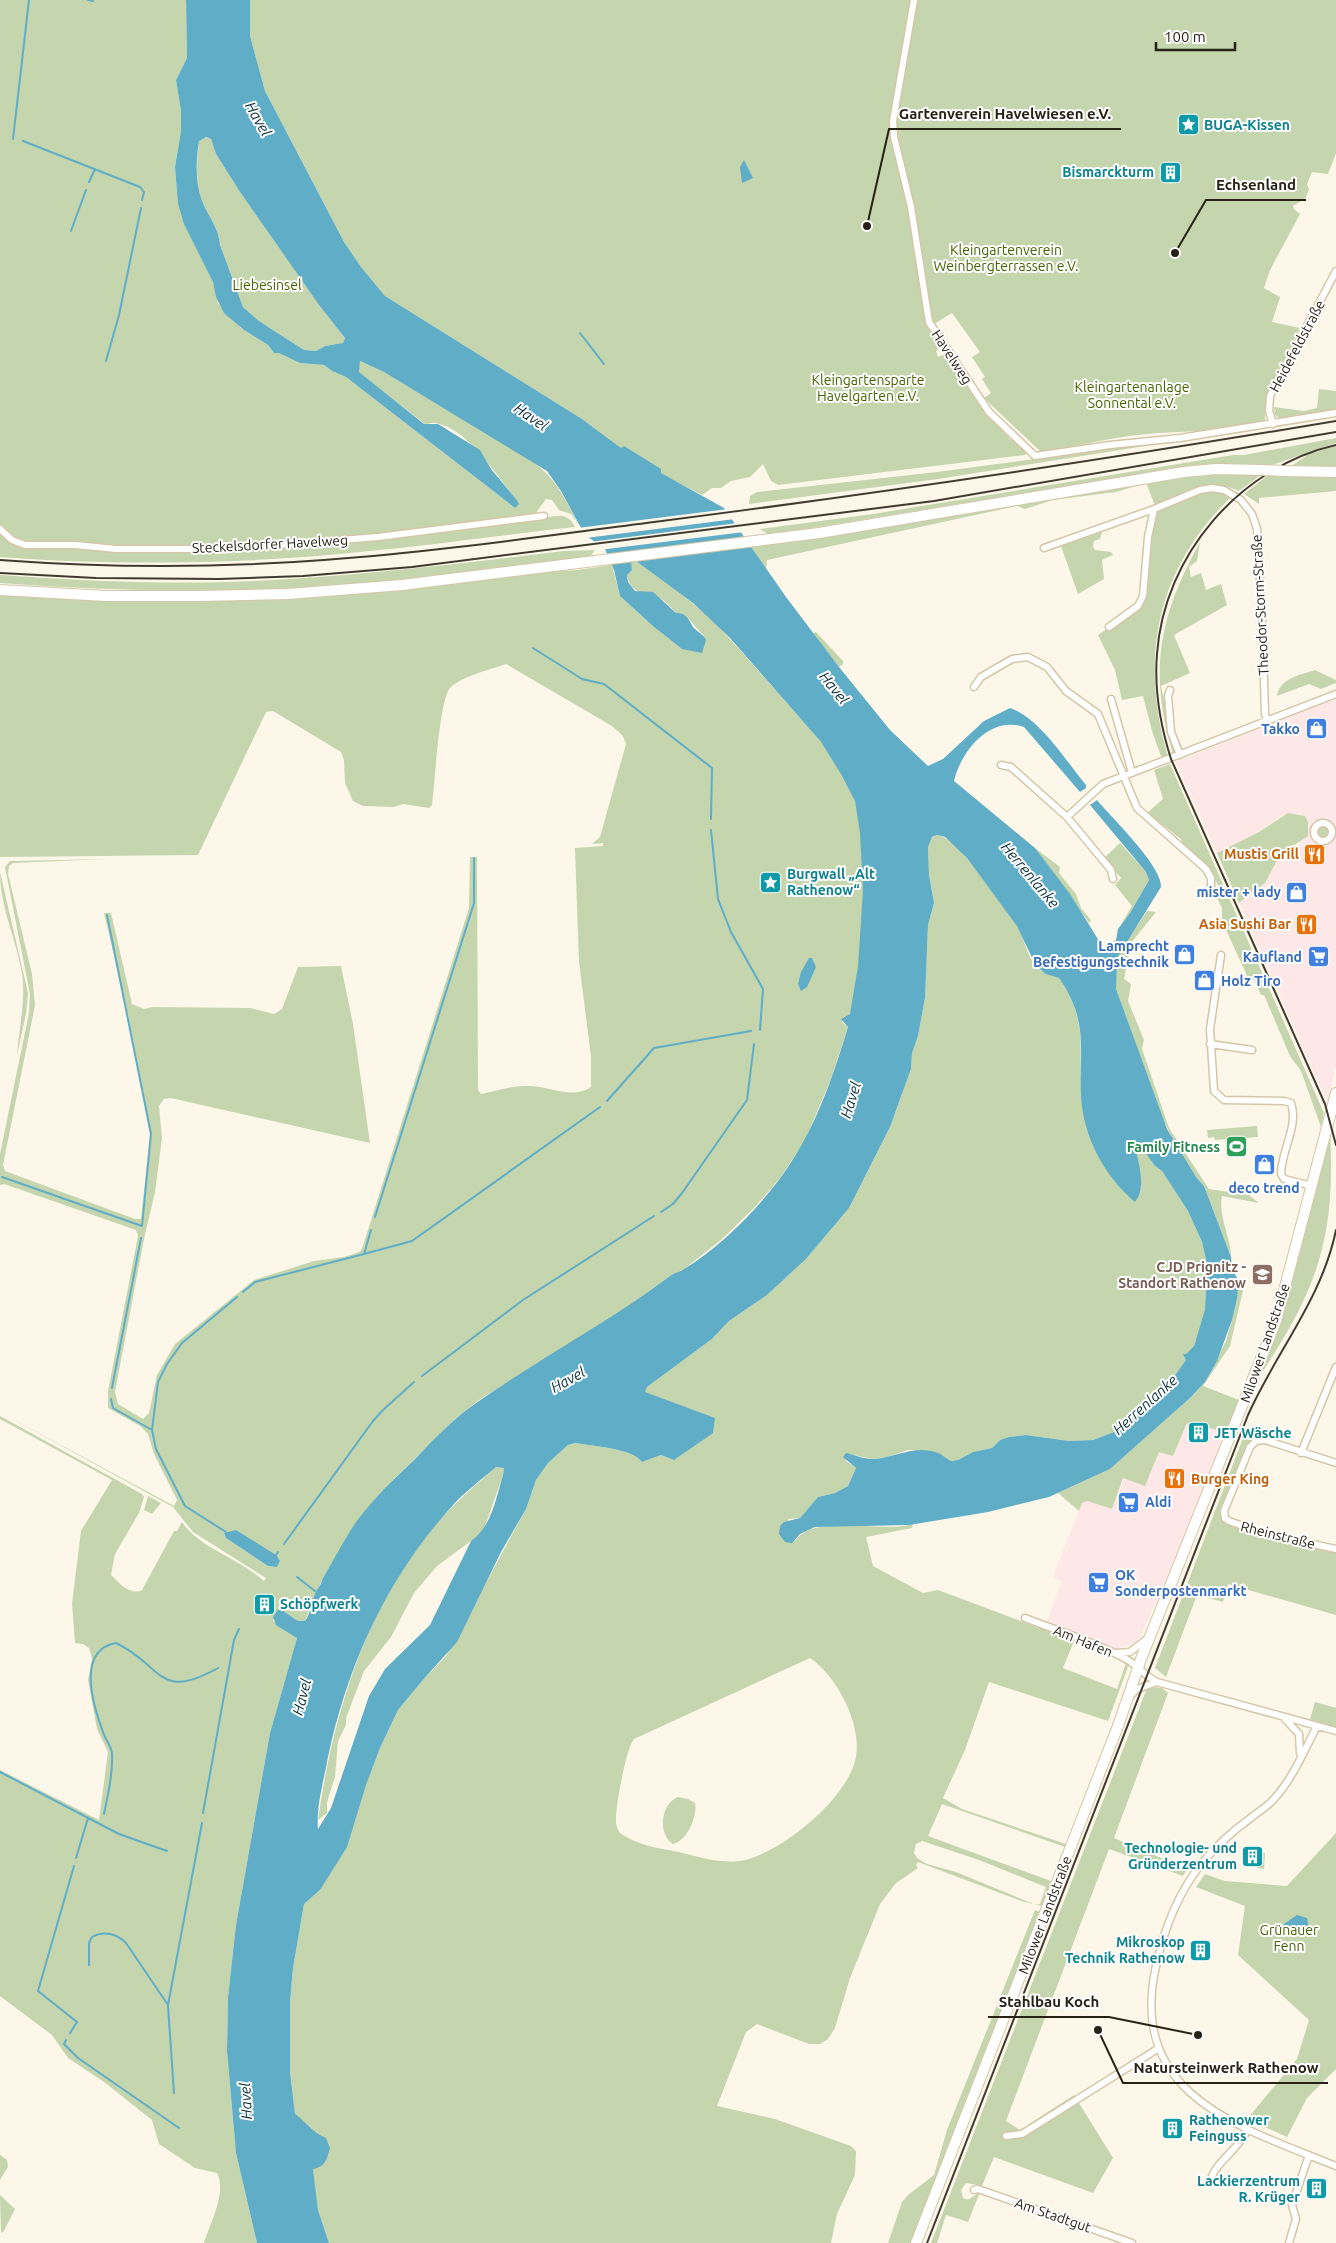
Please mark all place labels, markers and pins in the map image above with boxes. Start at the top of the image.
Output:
callout: Gartenverein Havelwiesen e.V. [889,99,1121,129]
place icon: BUGA-Kissen [1176,113,1200,137]
place label: BUGA-Kissen [1204,117,1290,133]
building icon: Bismarckturm [1158,160,1182,184]
place label: Bismarckturm [1062,164,1154,180]
callout: Echsenland [1206,170,1306,200]
shop icon: Takko [1304,717,1328,741]
place label: Takko [1261,721,1300,737]
restaurant icon: Mustis Grill [1303,842,1327,866]
place label: Mustis Grill [1224,846,1299,862]
place label: Burgwall „Alt Rathenow“ [787,866,875,898]
place icon: Burgwall „Alt Rathenow“ [759,870,783,894]
shop icon: mister + lady [1285,880,1309,904]
place label: mister + lady [1196,884,1282,900]
restaurant icon: Asia Sushi Bar [1295,912,1319,936]
place label: Asia Sushi Bar [1199,916,1291,932]
place label: Lamprecht Befestigungstechnik [1033,938,1169,970]
shop icon: Lamprecht Befestigungstechnik [1173,942,1197,966]
supermarket icon: Kaufland [1306,945,1330,969]
place label: Kaufland [1243,949,1302,965]
shop icon: Holz Tiro [1193,969,1217,993]
place label: Holz Tiro [1221,973,1281,989]
sports icon: Family Fitness [1224,1135,1248,1159]
place label: Family Fitness [1127,1139,1220,1155]
shop icon: deco trend [1252,1153,1276,1177]
place label: deco trend [1228,1180,1300,1196]
place label: CJD Prignitz - Standort Rathenow [1118,1259,1246,1291]
school or university icon: CJD Prignitz - Standort Rathenow [1250,1263,1274,1287]
building icon: JET Wäsche [1186,1421,1210,1445]
place label: JET Wäsche [1214,1425,1292,1441]
restaurant icon: Burger King [1163,1467,1187,1491]
place label: Burger King [1191,1471,1269,1487]
supermarket icon: Aldi [1117,1490,1141,1514]
place label: Aldi [1145,1494,1171,1510]
place label: OK Sonderpostenmarkt [1115,1567,1247,1599]
supermarket icon: OK Sonderpostenmarkt [1087,1571,1111,1595]
building icon: Schöpfwerk [252,1592,276,1616]
place label: Schöpfwerk [280,1596,359,1612]
place label: Technologie- und Gründerzentrum [1124,1840,1237,1872]
building icon: Technologie- und Gründerzentrum [1241,1844,1265,1868]
place label: Mikroskop Technik Rathenow [1065,1934,1185,1966]
building icon: Mikroskop Technik Rathenow [1189,1938,1213,1962]
callout: Stahlbau Koch [988,1987,1109,2017]
callout: Natursteinwerk Rathenow [1123,2053,1328,2083]
place label: Rathenower Feinguss [1189,2112,1269,2144]
building icon: Rathenower Feinguss [1161,2116,1185,2140]
place label: Lackierzentrum R. Krüger [1197,2173,1300,2205]
building icon: Lackierzentrum R. Krüger [1304,2177,1328,2201]

